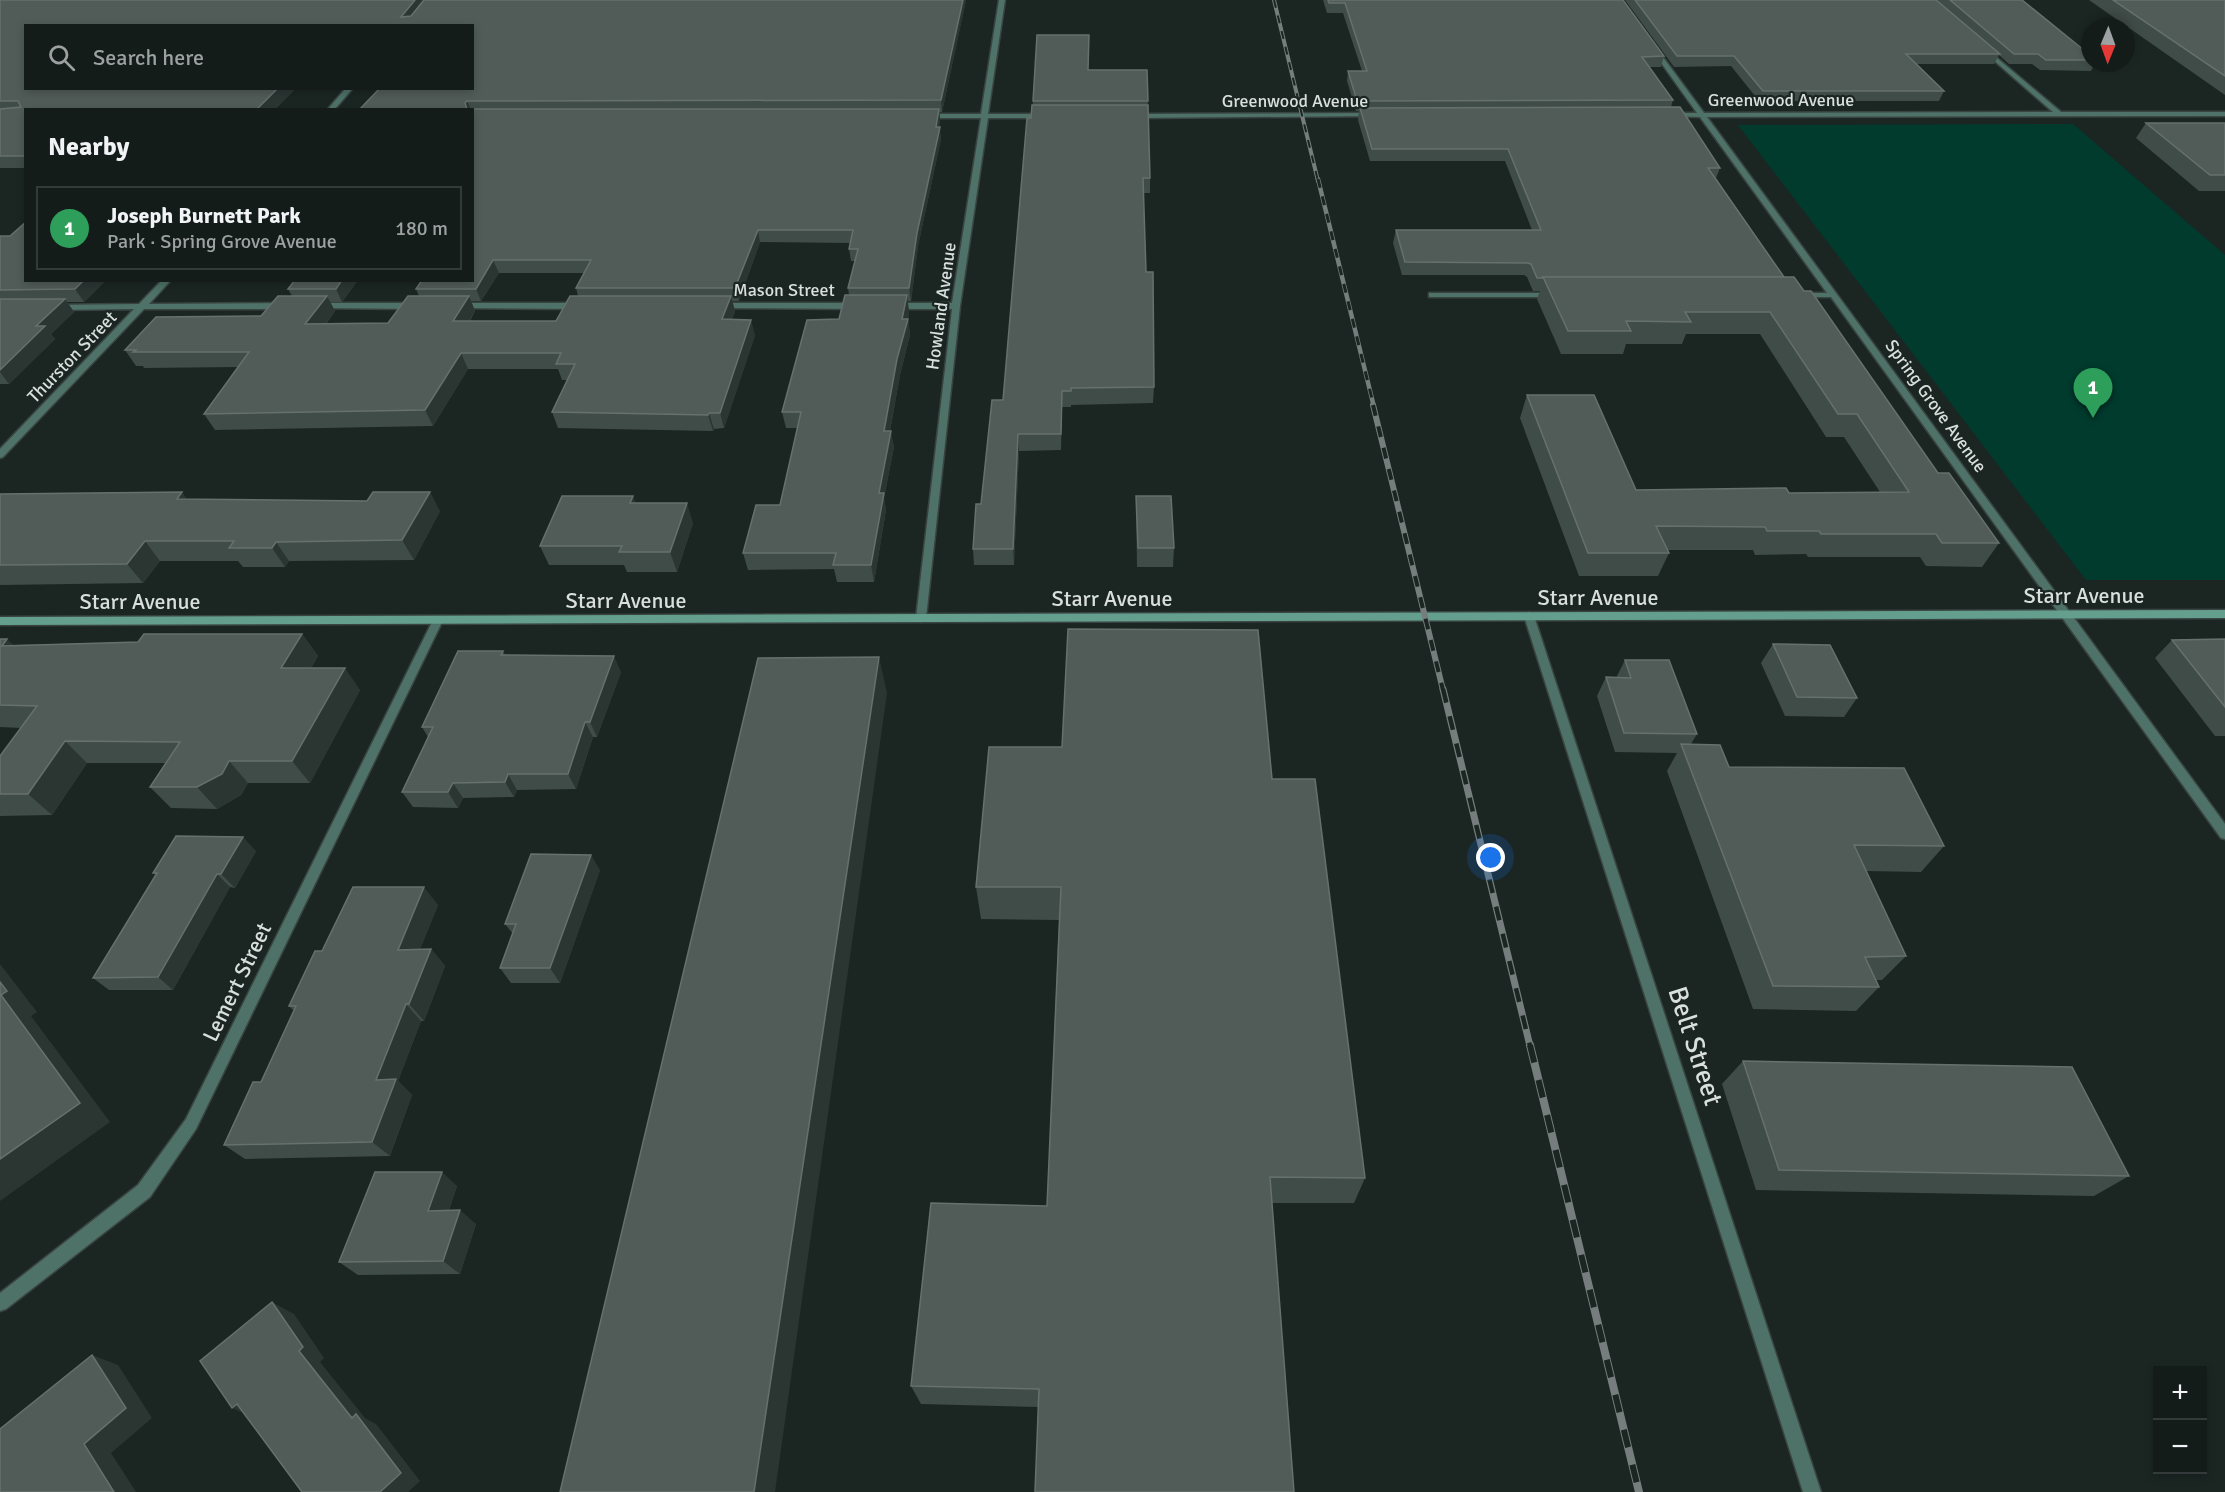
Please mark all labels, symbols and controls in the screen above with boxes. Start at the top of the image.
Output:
north arrow [2081,18,2135,72]
search box [24,24,474,90]
icon: search [45,41,78,74]
text: Search here [93,44,204,71]
street label: Greenwood Avenue [1708,89,1854,111]
street label: Greenwood Avenue [1222,90,1368,112]
text: Nearby [48,131,129,163]
text: Joseph Burnett Park [107,202,301,229]
text: 1 [64,216,75,241]
text: 180 m [395,216,448,241]
text: Park · Spring Grove Avenue [107,229,337,254]
street label: Howland Avenue [921,241,961,371]
street label: Mason Street [733,279,835,301]
street label: Thurston Street [23,306,121,408]
street label: Spring Grove Avenue [1880,335,1992,477]
pin: 1 [2074,368,2112,418]
street label: Starr Avenue [2024,582,2144,609]
street label: Starr Avenue [1538,584,1658,611]
street label: Starr Avenue [1052,585,1172,612]
street label: Starr Avenue [566,587,686,614]
street label: Starr Avenue [80,588,200,615]
your location [1476,843,1505,872]
street label: Lemert Street [197,918,278,1046]
street label: Belt Street [1660,982,1730,1110]
map controls [2153,1366,2207,1474]
button: + [2153,1366,2207,1420]
button: − [2153,1420,2207,1474]

